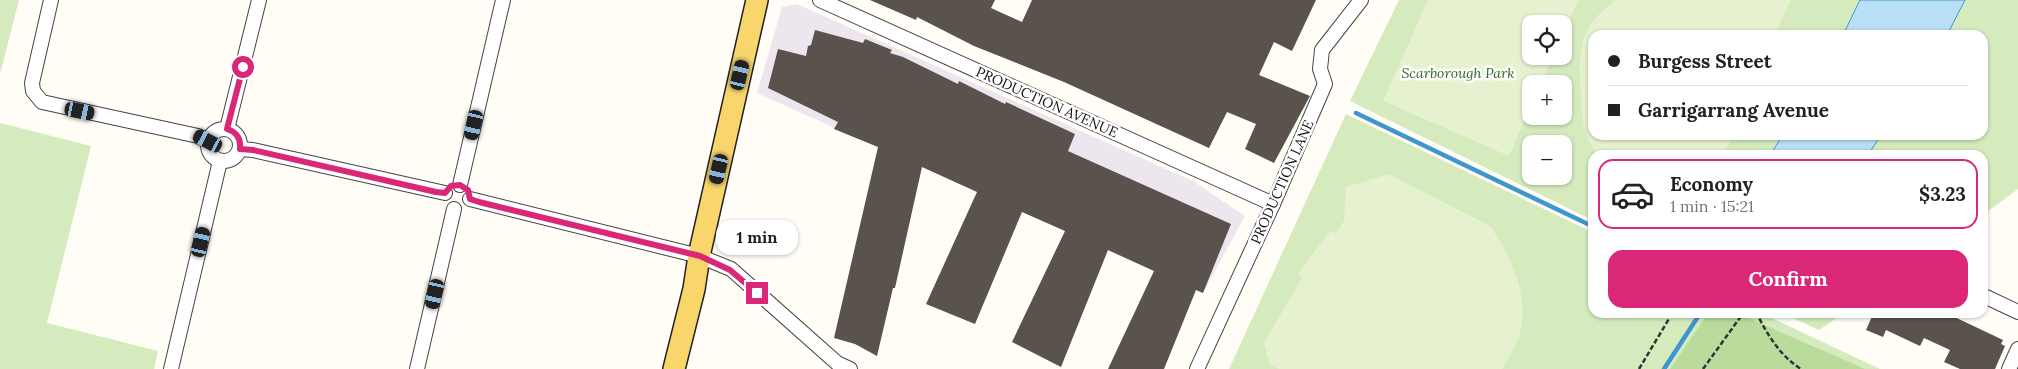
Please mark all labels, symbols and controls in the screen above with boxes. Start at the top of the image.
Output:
map controls [1522,15,1572,185]
button: locate [1522,15,1572,65]
text: Burgess Street [1638,49,1772,73]
route start [232,56,254,78]
car [729,59,750,91]
street label: PRODUCTION AVENUE [973,63,1121,142]
park label: Scarborough Park [1401,64,1515,82]
button: + [1522,75,1572,125]
text: Garrigarrang Avenue [1638,98,1829,122]
car [63,101,96,121]
car [463,109,484,141]
street label: PRODUCTION LANE [1247,117,1318,247]
car [191,128,224,154]
button: − [1522,135,1572,185]
car [708,153,729,185]
icon: car [1610,172,1655,217]
text: Economy [1670,172,1753,196]
text: $3.23 [1919,182,1966,206]
text: 1 min · 15:21 [1670,196,1754,216]
callout: 1 min [716,220,798,256]
car [190,226,211,258]
text: 1 min [737,227,777,247]
button: Confirm [1608,250,1968,308]
car [424,278,445,310]
route end [746,282,768,304]

